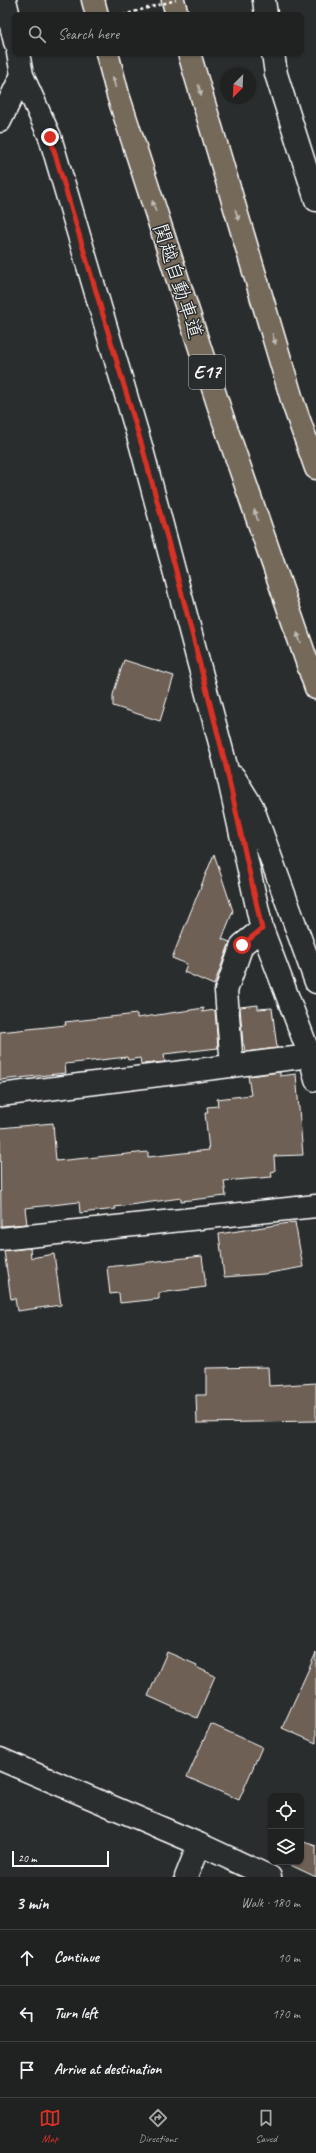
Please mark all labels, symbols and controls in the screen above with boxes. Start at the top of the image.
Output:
search box [12,12,304,56]
icon: search [26,23,48,45]
text: Search here [58,25,119,44]
north arrow [220,68,256,104]
one-way arrow [111,76,117,88]
one-way arrow [197,85,203,97]
route end [41,128,59,146]
one-way arrow [150,199,156,211]
one-way arrow [234,209,240,221]
street label: 関越自動車道 [148,220,208,342]
one-way arrow [271,334,277,346]
road number: E17 [189,355,225,389]
one-way arrow [253,509,259,521]
one-way arrow [295,632,301,644]
route start [233,936,251,954]
map controls [268,1793,304,1865]
button: locate [268,1793,304,1829]
button: layers [268,1829,304,1865]
scale bar [12,1849,109,1868]
text: 20 m [18,1851,37,1865]
text: 3 min [16,1893,49,1914]
text: Walk · 180 m [241,1895,300,1911]
icon: ahead [16,1947,38,1969]
text: Continue [54,1948,99,1967]
text: 10 m [278,1950,300,1966]
icon: left [16,2003,38,2025]
text: Turn left [54,2004,97,2023]
text: 170 m [272,2006,300,2022]
icon: arrive [16,2059,38,2081]
text: Arrive at destination [54,2060,161,2079]
tab: Map [39,2107,61,2145]
tab: Directions [139,2107,177,2145]
tab: Saved [255,2107,277,2145]

